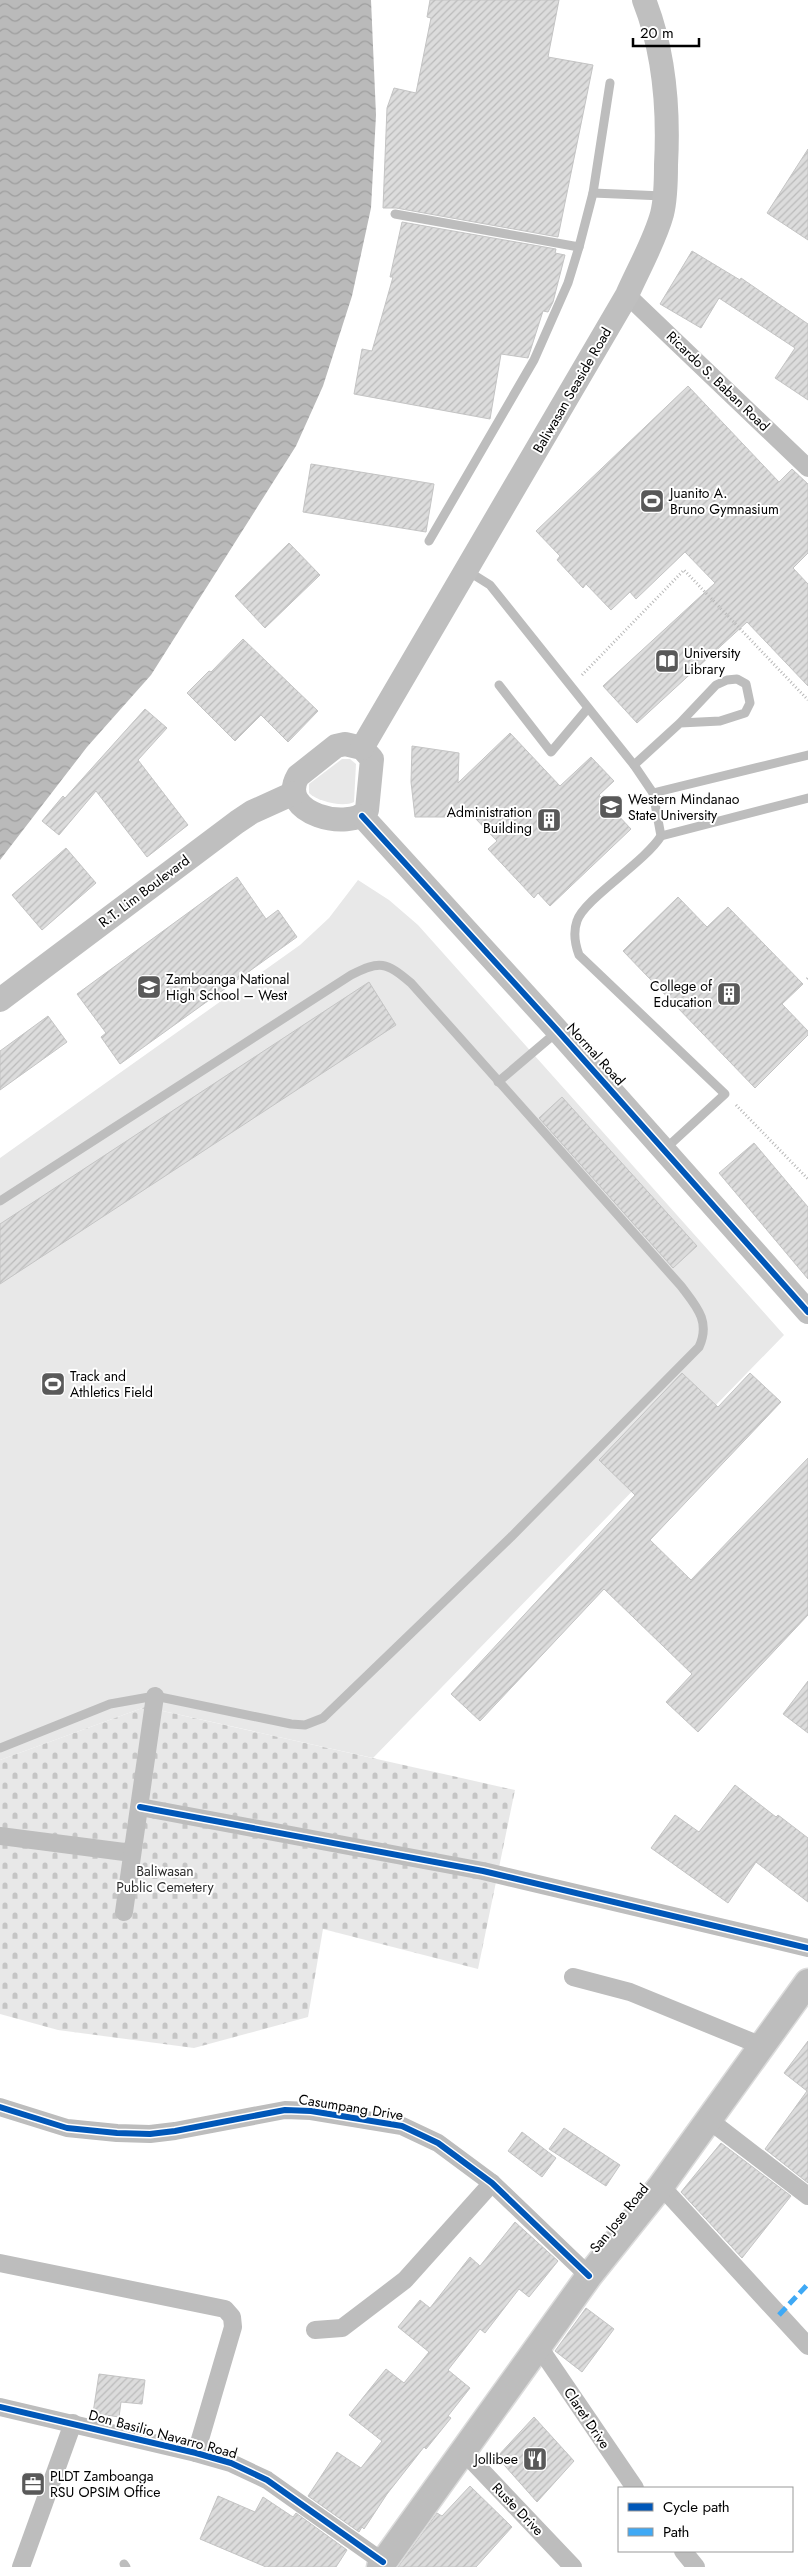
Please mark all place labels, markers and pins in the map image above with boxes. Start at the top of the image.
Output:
place label: Juanito A. Bruno Gymnasium [668,483,779,519]
sports icon: Juanito A. Bruno Gymnasium [639,488,665,514]
place label: University Library [684,643,741,679]
library icon: University Library [654,648,680,674]
place label: Western Mindanao State University [628,789,740,825]
school or university icon: Western Mindanao State University [598,794,624,820]
place label: Administration Building [447,802,532,838]
building icon: Administration Building [536,807,562,833]
place label: Zamboanga National High School – West [166,969,289,1005]
school or university icon: Zamboanga National High School – West [136,974,162,1000]
place label: College of Education [650,976,713,1012]
building icon: College of Education [716,981,742,1007]
place label: Track and Athletics Field [70,1366,153,1402]
sports icon: Track and Athletics Field [40,1371,66,1397]
restaurant icon: Jollibee [522,2446,548,2472]
place label: Jollibee [473,2449,518,2469]
place label: PLDT Zamboanga RSU OPSIM Office [50,2466,160,2502]
office icon: PLDT Zamboanga RSU OPSIM Office [20,2471,46,2497]

